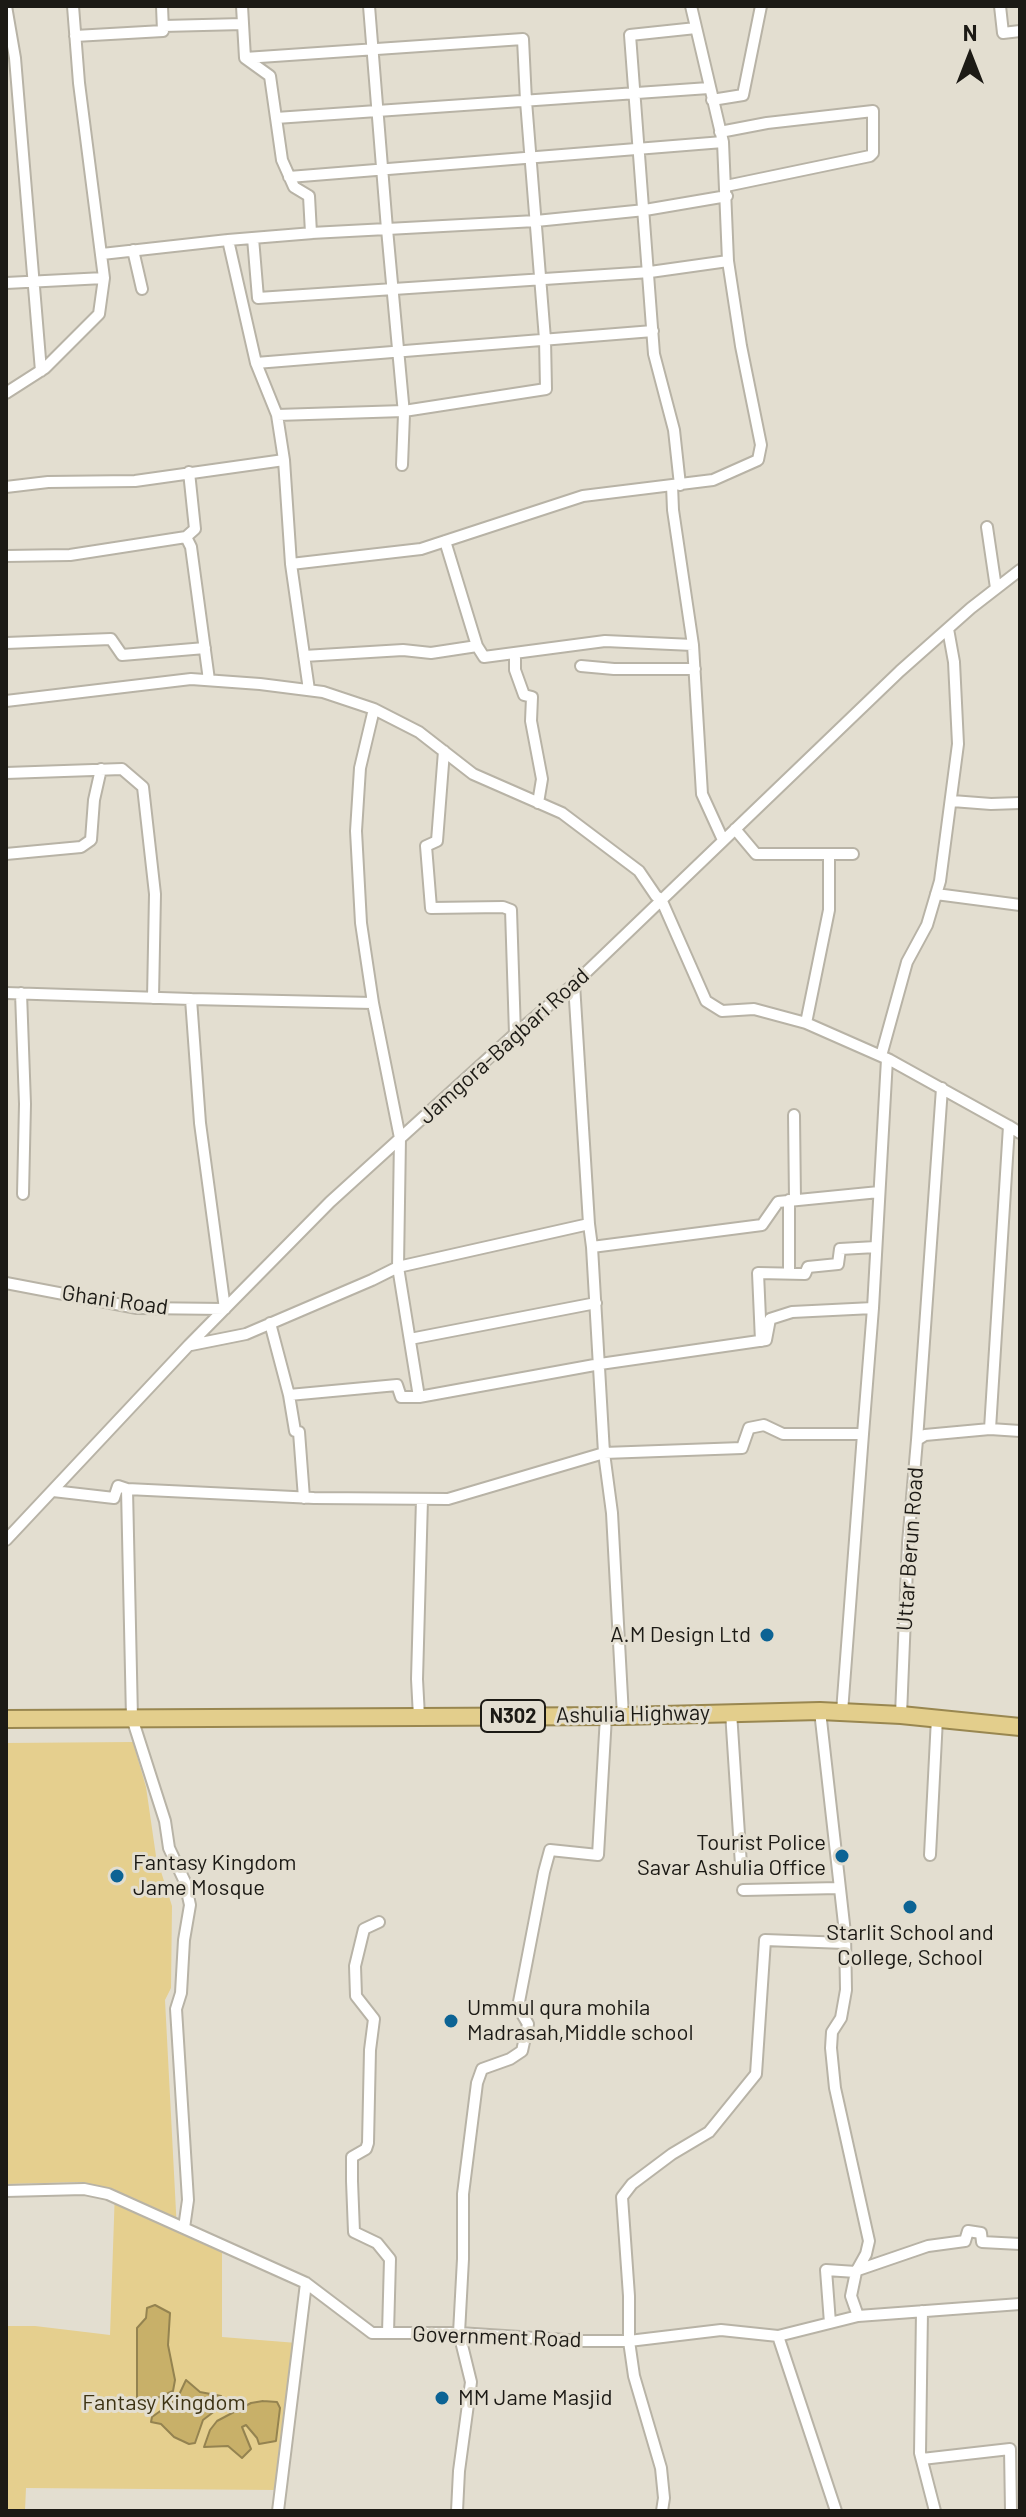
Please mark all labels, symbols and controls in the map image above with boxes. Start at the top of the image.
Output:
north arrow [930,16,1010,96]
text: N [963,19,977,45]
street label: Jamgora-Bagbari Road [413,962,595,1130]
street label: Ghani Road [60,1279,170,1321]
street label: Uttar Berun Road [891,1466,929,1632]
place label: A.M Design Ltd [610,1622,751,1648]
marker: A.M Design Ltd [758,1626,776,1644]
street label: Ashulia Highway [556,1699,710,1729]
road number: N302 [481,1700,545,1732]
place label: Tourist Police Savar Ashulia Office [637,1830,826,1882]
marker: Tourist Police Savar Ashulia Office [833,1847,851,1865]
place label: Fantasy Kingdom Jame Mosque [133,1850,296,1902]
marker: Fantasy Kingdom Jame Mosque [108,1867,126,1885]
marker: Starlit School and College, School [901,1898,919,1916]
place label: Starlit School and College, School [826,1920,994,1972]
place label: Ummul qura mohila Madrasah,Middle school [467,1995,694,2046]
marker: Ummul qura mohila Madrasah,Middle school [442,2012,460,2030]
street label: Government Road [412,2321,582,2353]
place label: MM Jame Masjid [458,2385,613,2411]
marker: MM Jame Masjid [433,2389,451,2407]
park label: Fantasy Kingdom [82,2390,246,2416]

